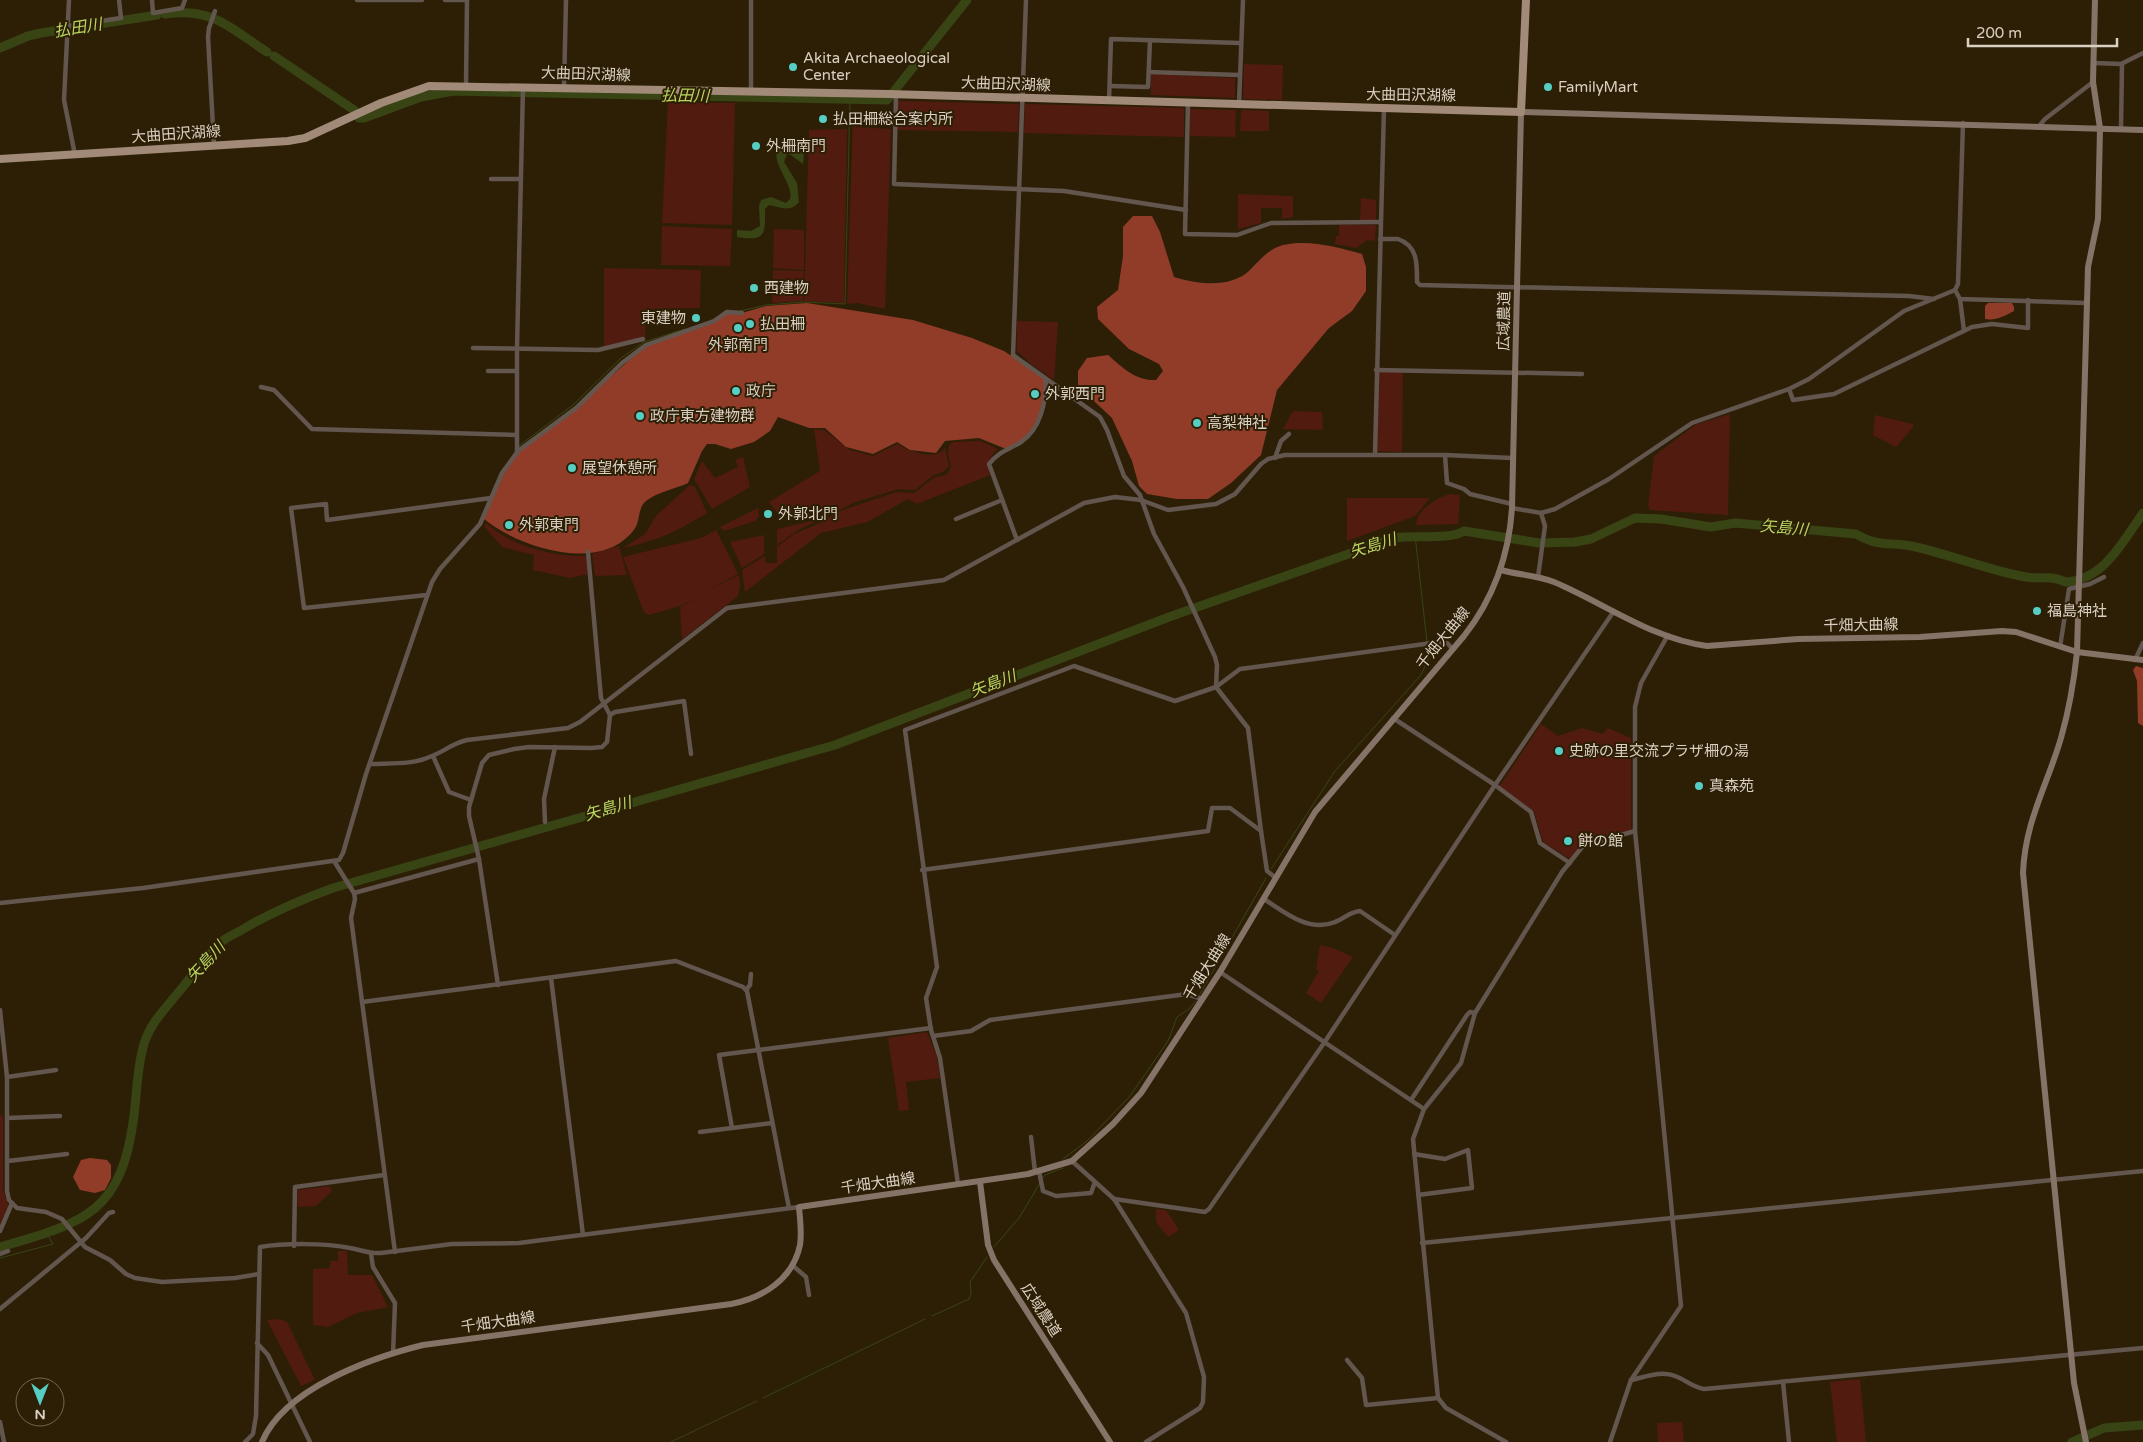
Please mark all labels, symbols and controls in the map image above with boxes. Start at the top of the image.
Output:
water label: 払田川 [53,14,105,42]
scale bar [1968,15,2117,47]
text: 200 m [1976,24,2022,42]
place label: Akita Archaeological Center [803,49,950,84]
marker: Akita Archaeological Center [787,61,799,73]
street label: 大曲田沢湖線 [541,63,631,85]
street label: 大曲田沢湖線 [961,73,1051,95]
place label: FamilyMart [1558,78,1638,96]
marker: FamilyMart [1542,81,1554,93]
street label: 大曲田沢湖線 [1366,85,1456,105]
water label: 払田川 [661,86,711,106]
place label: 払田柵総合案内所 [833,110,953,128]
marker: 払田柵総合案内所 [817,113,829,125]
street label: 大曲田沢湖線 [130,122,222,146]
place label: 外柵南門 [766,137,826,155]
marker: 外柵南門 [750,140,762,152]
place label: 西建物 [764,279,809,297]
marker: 西建物 [748,282,760,294]
street label: 広域農道 [1494,291,1514,351]
place label: 東建物 [641,309,686,327]
marker: 東建物 [690,312,702,324]
place label: 払田柵 [760,315,805,333]
marker: 払田柵 [744,318,756,330]
marker: 外郭南門 [732,322,744,334]
place label: 外郭南門 [708,336,768,354]
place label: 政庁 [746,382,776,400]
marker: 政庁 [730,385,742,397]
place label: 外郭西門 [1045,385,1105,403]
marker: 外郭西門 [1029,388,1041,400]
place label: 政庁東方建物群 [650,407,755,425]
marker: 政庁東方建物群 [634,410,646,422]
place label: 高梨神社 [1207,414,1267,432]
marker: 高梨神社 [1191,417,1203,429]
place label: 展望休憩所 [582,459,657,477]
marker: 展望休憩所 [566,462,578,474]
place label: 外郭北門 [778,505,838,523]
marker: 外郭北門 [762,508,774,520]
place label: 外郭東門 [519,516,579,534]
water label: 矢島川 [1759,516,1811,540]
marker: 外郭東門 [503,519,515,531]
water label: 矢島川 [1347,529,1401,563]
place label: 福島神社 [2047,602,2107,620]
street label: 千畑大曲線 [1412,603,1474,673]
marker: 福島神社 [2031,605,2043,617]
street label: 千畑大曲線 [1823,615,1899,635]
water label: 矢島川 [967,665,1021,702]
place label: 史跡の里交流プラザ柵の湯 [1569,742,1749,760]
marker: 史跡の里交流プラザ柵の湯 [1553,745,1565,757]
place label: 真森苑 [1709,777,1754,795]
marker: 真森苑 [1693,780,1705,792]
water label: 矢島川 [582,792,636,825]
place label: 餅の館 [1578,832,1623,850]
marker: 餅の館 [1562,835,1574,847]
street label: 千畑大曲線 [1179,930,1235,1004]
water label: 矢島川 [182,936,231,986]
street label: 千畑大曲線 [840,1169,916,1197]
street label: 広域農道 [1017,1280,1065,1340]
street label: 千畑大曲線 [460,1308,536,1336]
north arrow [15,1377,65,1427]
text: N [34,1406,46,1423]

